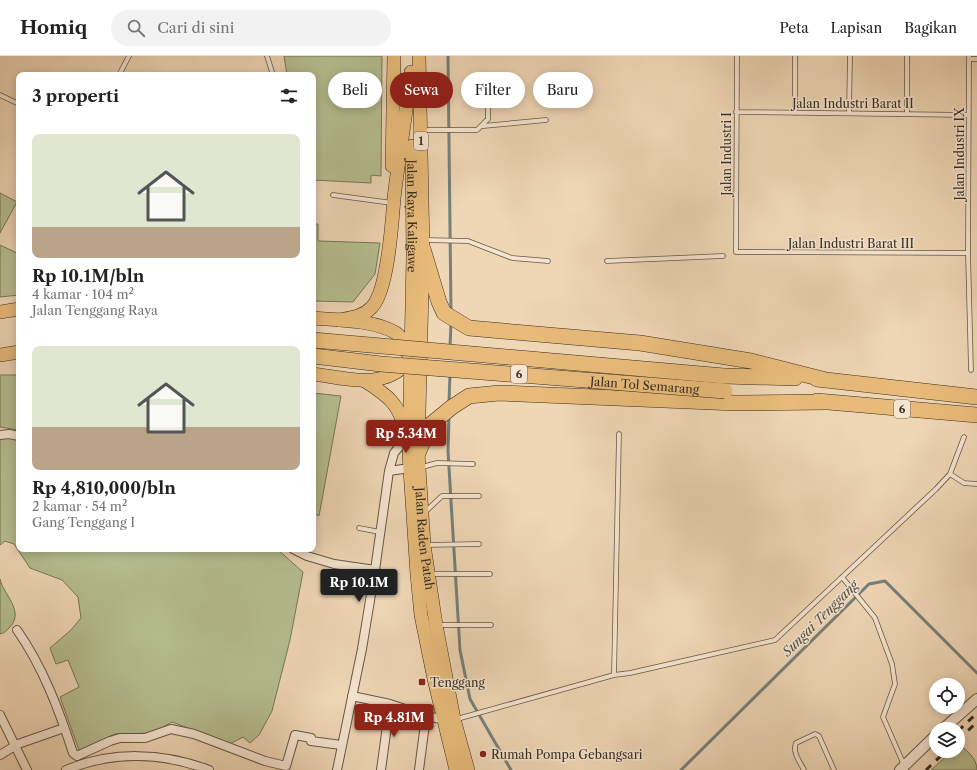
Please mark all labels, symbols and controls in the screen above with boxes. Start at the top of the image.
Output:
search box [111,10,391,46]
text: Homiq [20,16,87,39]
icon: search [125,17,147,39]
text: Cari di sini [157,18,234,37]
text: Peta [779,19,809,37]
text: Lapisan [831,19,882,37]
text: Bagikan [904,19,957,37]
chip: Beli [328,72,382,108]
chip: Sewa [390,72,453,108]
chip: Filter [461,72,525,108]
chip: Baru [533,72,593,108]
icon: filters [278,85,300,107]
text: 3 properti [32,86,119,106]
street label: Jalan Industri Barat II [790,96,914,111]
street label: Jalan Industri IX [952,107,967,203]
street label: Jalan Industri I [719,112,734,198]
road number: 1 [414,132,428,150]
street label: Jalan Raya Kaligawe [405,157,421,273]
icon: home [130,160,202,232]
street label: Jalan Industri Barat III [786,236,914,251]
text: Rp 10.1M/bln [32,266,144,286]
text: 4 kamar · 104 m² [32,286,134,302]
text: Jalan Tenggang Raya [32,302,158,318]
road number: 6 [511,365,527,383]
icon: home [130,372,202,444]
street label: Jalan Tol Semarang [588,373,701,397]
road number: 6 [894,400,910,418]
pin: Rp 5.34M [365,420,447,454]
text: Rp 5.34M [375,425,437,441]
text: Rp 4,810,000/bln [32,478,176,498]
street label: Jalan Raden Patah [413,485,438,591]
text: 2 kamar · 54 m² [32,498,127,514]
text: Gang Tenggang I [32,514,135,530]
pin: Rp 10.1M [318,569,400,603]
text: Rp 10.1M [329,574,389,590]
water label: Sungai Tenggang [778,576,862,660]
place label: Tenggang [430,675,485,690]
marker: Tenggang [417,677,427,687]
map controls [929,678,965,758]
button: locate [929,678,965,714]
pin: Rp 4.81M [353,704,435,738]
text: Rp 4.81M [364,709,424,725]
button: layers [929,722,965,758]
place label: Rumah Pompa Gebangsari [491,747,643,762]
marker: Rumah Pompa Gebangsari [478,749,488,759]

